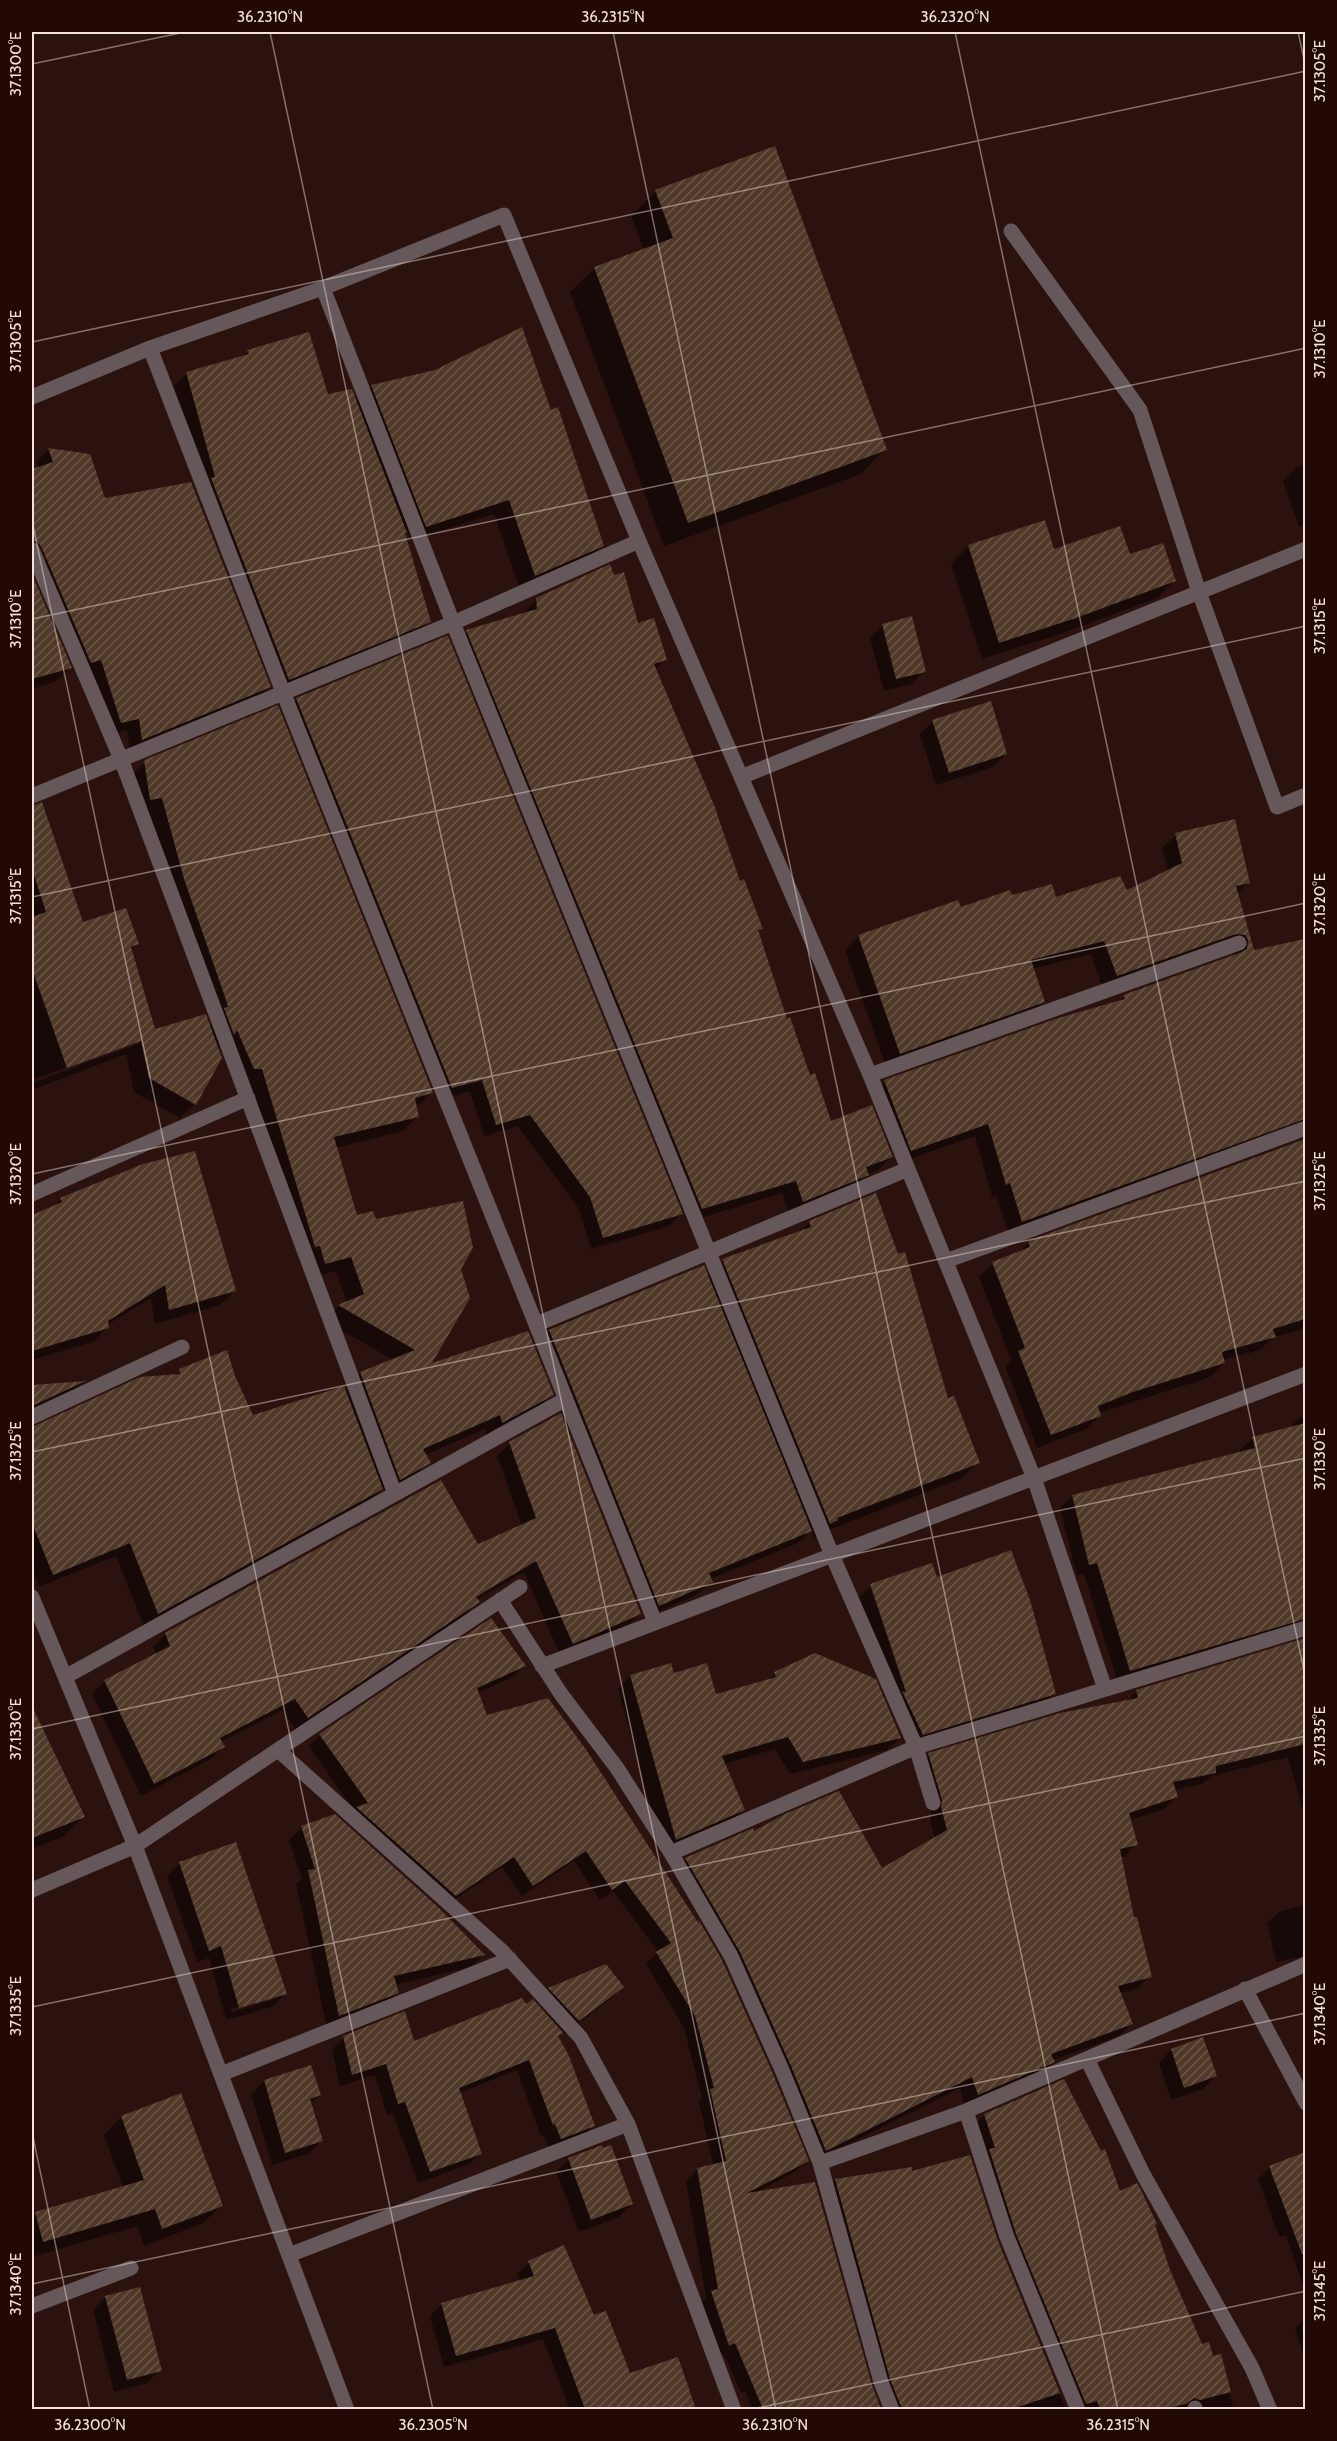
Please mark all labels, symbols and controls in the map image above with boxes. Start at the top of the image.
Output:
text: 36.2310°N [237,8,303,26]
text: 36.2315°N [581,8,645,26]
text: 36.2320°N [921,8,990,26]
text: 37.1300°E [7,32,25,96]
text: 37.1305°E [1311,40,1329,102]
text: 37.1305°E [7,310,25,372]
text: 37.1310°E [1311,319,1329,379]
text: 37.1310°E [7,589,25,649]
text: 37.1315°E [1311,598,1329,654]
text: 37.1315°E [7,868,25,924]
text: 37.1320°E [1311,873,1329,935]
text: 37.1320°E [7,1143,25,1205]
text: 37.1325°E [1311,1151,1329,1211]
text: 37.1325°E [7,1421,25,1481]
text: 37.1330°E [1311,1428,1329,1490]
text: 37.1330°E [7,1698,25,1760]
text: 37.1335°E [1311,1706,1329,1766]
text: 37.1335°E [7,1976,25,2036]
text: 37.1340°E [1311,1983,1329,2045]
text: 37.1340°E [7,2253,25,2315]
text: 37.1345°E [1311,2261,1329,2321]
text: 36.2300°N [54,2416,126,2434]
text: 36.2305°N [398,2416,468,2434]
text: 36.2310°N [742,2416,808,2434]
text: 36.2315°N [1086,2416,1150,2434]

